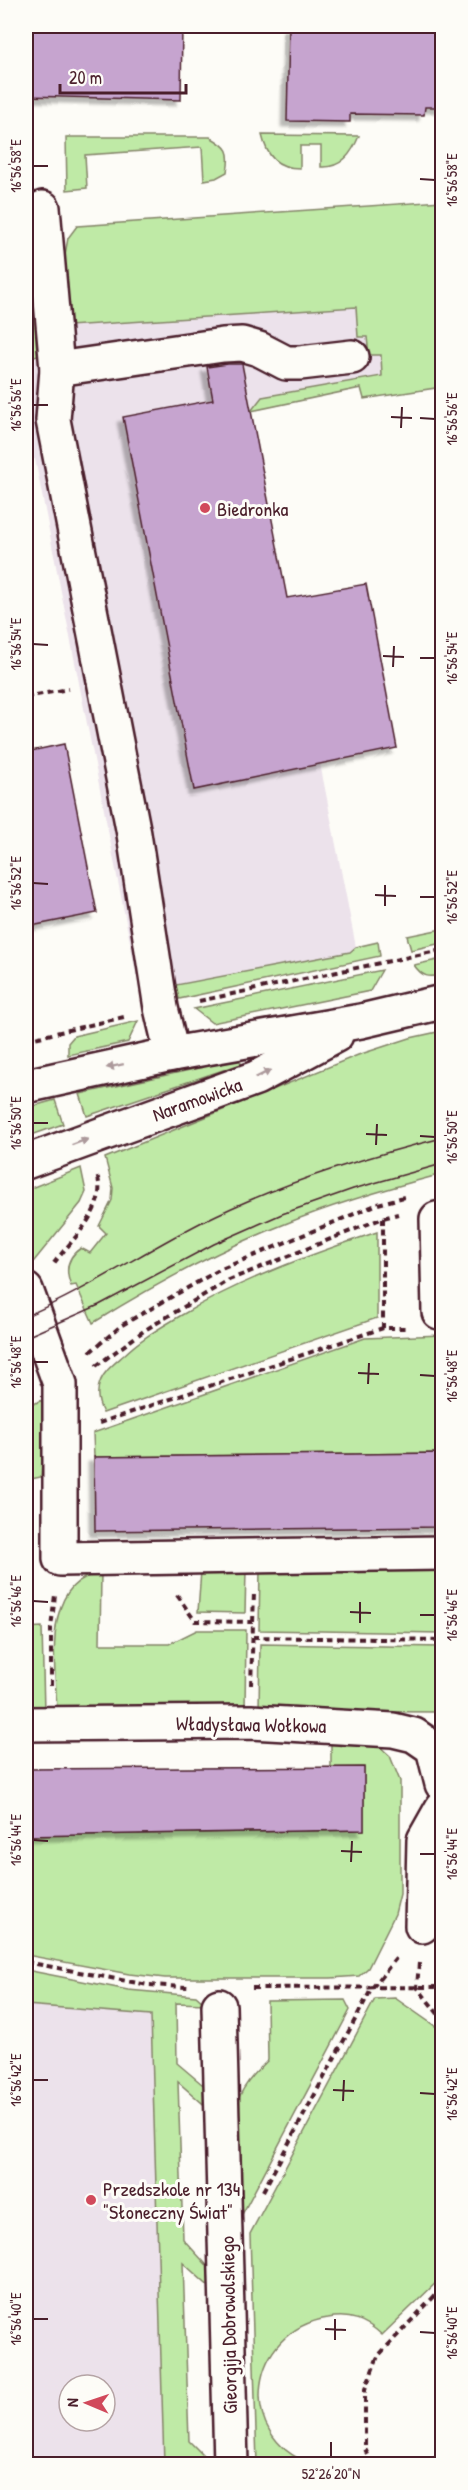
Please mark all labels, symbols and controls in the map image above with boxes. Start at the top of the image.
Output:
scale bar [60,57,186,95]
text: 20 m [69,65,102,90]
text: 16°56'58"E [5,139,26,193]
text: 16°56'58"E [441,153,462,207]
text: 16°56'56"E [5,378,26,432]
text: 16°56'56"E [441,392,462,446]
place label: Biedronka [217,495,288,522]
marker: Biedronka [198,501,212,515]
text: 16°56'54"E [5,617,26,670]
text: 16°56'54"E [441,631,462,684]
text: 16°56'52"E [5,856,26,910]
text: 16°56'52"E [441,870,462,924]
one-way arrow [105,1062,124,1071]
one-way arrow [254,1069,272,1079]
street label: Naramowicka [149,1070,246,1128]
text: 16°56'50"E [5,1096,26,1150]
text: 16°56'50"E [441,1110,462,1164]
one-way arrow [71,1136,89,1146]
text: 16°56'48"E [5,1335,26,1389]
text: 16°56'48"E [441,1349,462,1403]
text: 16°56'46"E [5,1574,26,1627]
text: 16°56'46"E [441,1588,462,1641]
street label: Władysława Wołkowa [176,1709,327,1739]
text: 16°56'44"E [5,1814,26,1866]
text: 16°56'44"E [441,1828,462,1880]
text: 16°56'42"E [5,2053,26,2107]
text: 16°56'42"E [441,2067,462,2121]
place label: Przedszkole nr 134 "Słoneczny Świat" [103,2175,240,2225]
marker: Przedszkole nr 134 "Słoneczny Świat" [84,2193,98,2207]
street label: Gieorgija Dobrowolskiego [213,2236,243,2414]
text: 16°56'40"E [5,2292,26,2346]
text: 16°56'40"E [441,2306,462,2360]
north arrow [57,2373,117,2433]
text: N [61,2397,83,2407]
text: 52°26'20"N [302,2463,360,2484]

